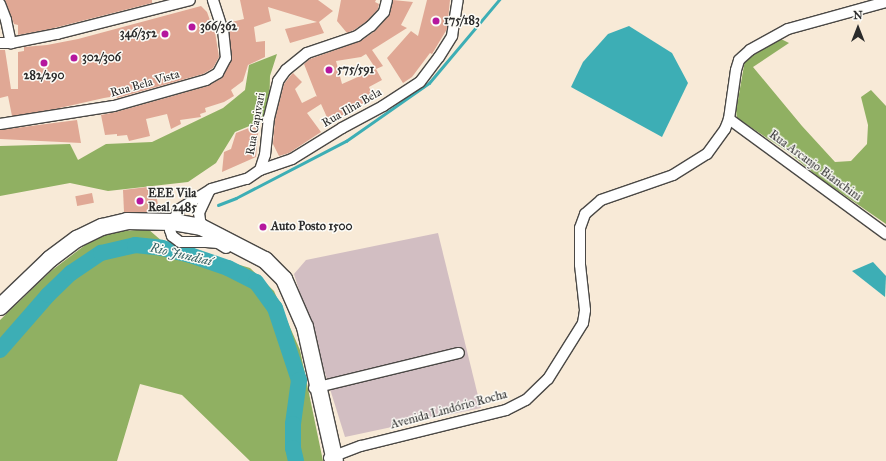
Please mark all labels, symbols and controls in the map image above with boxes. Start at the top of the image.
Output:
north arrow [838,8,878,48]
text: N [853,9,863,22]
place label: 175/183 [444,14,480,28]
marker: 175/183 [431,16,441,26]
place label: 366/362 [200,20,237,34]
marker: 366/362 [187,22,197,32]
place label: 346/352 [120,27,157,41]
marker: 346/352 [160,29,170,39]
place label: 302/306 [82,51,121,65]
marker: 302/306 [69,53,79,63]
marker: 282/290 [39,58,49,68]
place label: 575/591 [337,63,374,77]
marker: 575/591 [324,65,334,75]
street label: Rua Bela Vista [109,67,181,101]
place label: 282/290 [24,69,64,83]
street label: Rua Ilha Bela [320,85,384,131]
street label: Rua Capivari [243,92,269,156]
street label: Rua Arcanjo Bianchini [766,128,864,204]
place label: EEE Vila Real 2485 [148,187,197,215]
marker: EEE Vila Real 2485 [135,196,145,206]
place label: Auto Posto 1500 [271,220,353,234]
marker: Auto Posto 1500 [258,222,268,232]
water label: Rio Jundiaí [149,240,213,270]
street label: Avenida Lindório Rocha [389,387,509,433]

